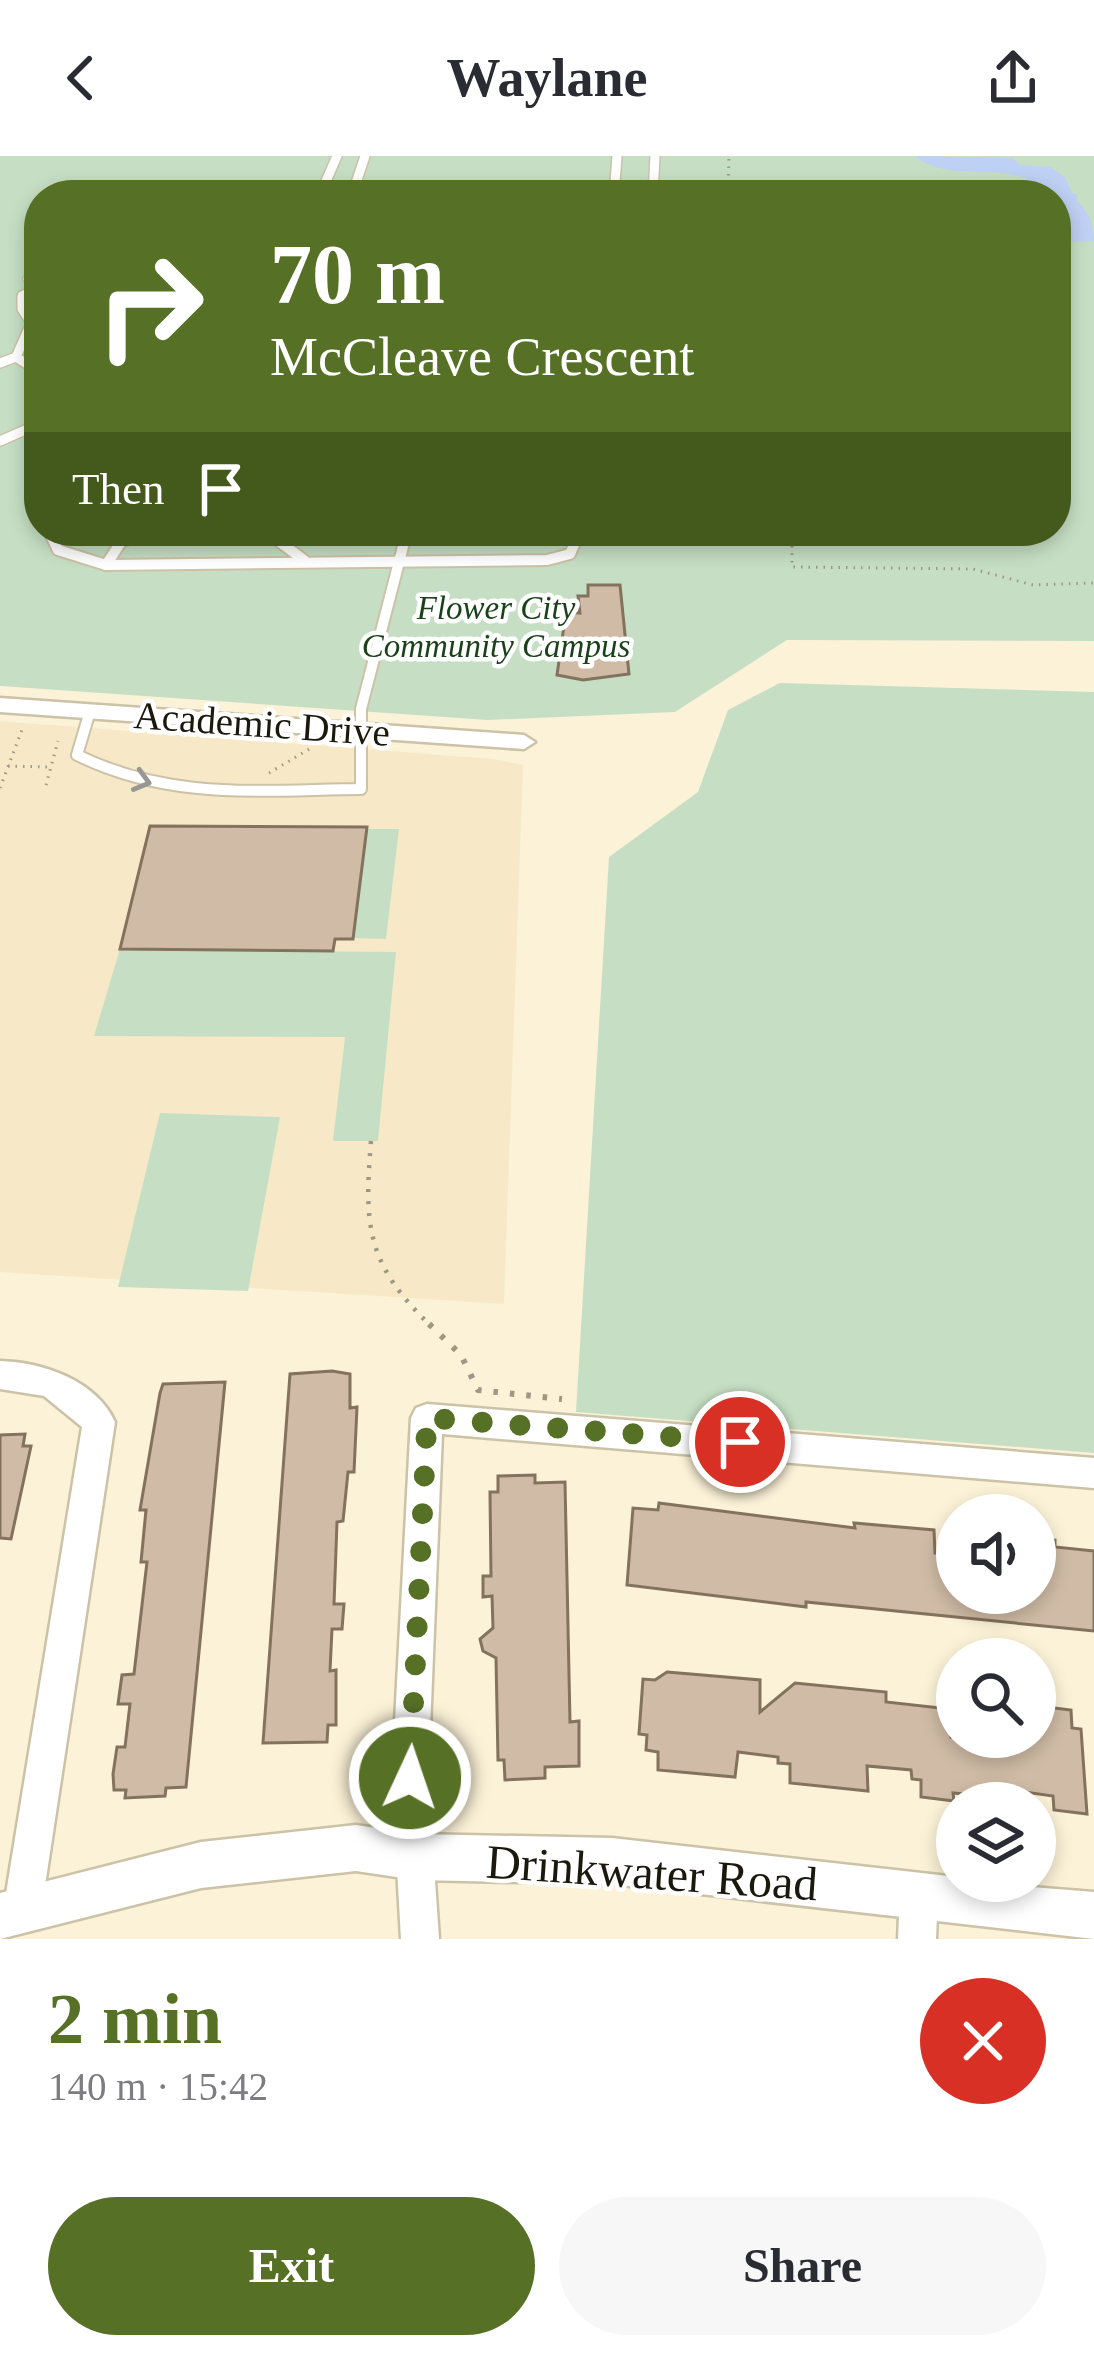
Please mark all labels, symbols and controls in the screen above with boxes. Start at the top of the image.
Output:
icon: back [48,45,114,111]
icon: share [980,45,1046,111]
text: Waylane [446,48,648,108]
icon: right [72,228,228,384]
text: 70 m [270,228,445,321]
text: McCleave Crescent [270,327,694,387]
icon: arrive [188,456,254,522]
text: Then [72,464,164,514]
park label: Flower City Community Campus [362,590,630,664]
street label: Academic Drive [132,693,391,754]
one-way arrow [131,767,152,792]
pin [689,1391,791,1493]
icon: arrive [707,1409,773,1475]
map controls [936,1494,1056,1902]
button: sound [936,1494,1056,1614]
button: search [936,1638,1056,1758]
position arrow [347,1715,473,1841]
button: layers [936,1782,1056,1902]
street label: Drinkwater Road [485,1834,819,1911]
button: close [920,1978,1046,2104]
text: 2 min [48,1979,222,2059]
text: 140 m · 15:42 [48,2065,268,2108]
button: Exit [48,2197,535,2335]
button: Share [559,2197,1046,2335]

